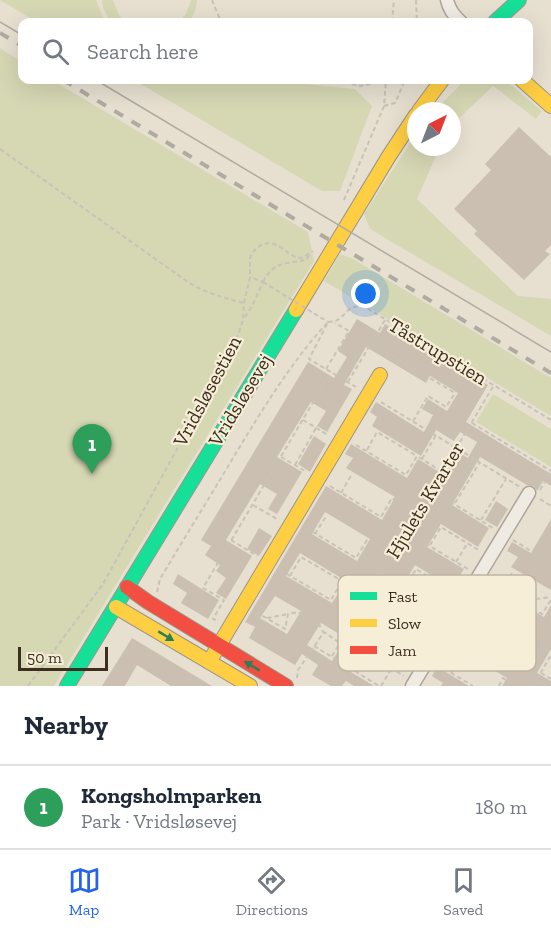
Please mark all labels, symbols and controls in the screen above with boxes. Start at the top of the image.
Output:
search box [18,18,533,84]
icon: search [39,35,72,68]
text: Search here [87,38,198,65]
north arrow [407,102,461,156]
your location [351,279,380,308]
street label: Tåstrupstien [384,312,492,390]
street label: Vridsløsestien [167,331,247,452]
street label: Vridsløsevej [203,349,277,451]
pin: 1 [72,424,112,474]
street label: Hjulets Kvarter [381,437,469,563]
legend [338,575,536,671]
text: Fast [388,587,417,606]
text: Slow [388,614,422,633]
one-way arrow [158,631,174,642]
text: Jam [388,641,417,660]
scale bar [18,644,108,672]
text: 50 m [27,648,62,667]
one-way arrow [244,660,260,671]
text: Nearby [24,709,108,741]
text: Kongsholmparken [81,782,262,809]
text: 1 [39,795,48,819]
text: 180 m [475,795,527,819]
text: Park · Vridsløsevej [81,809,237,833]
tab: Map [68,864,101,919]
tab: Directions [236,864,308,919]
tab: Saved [443,864,483,919]

